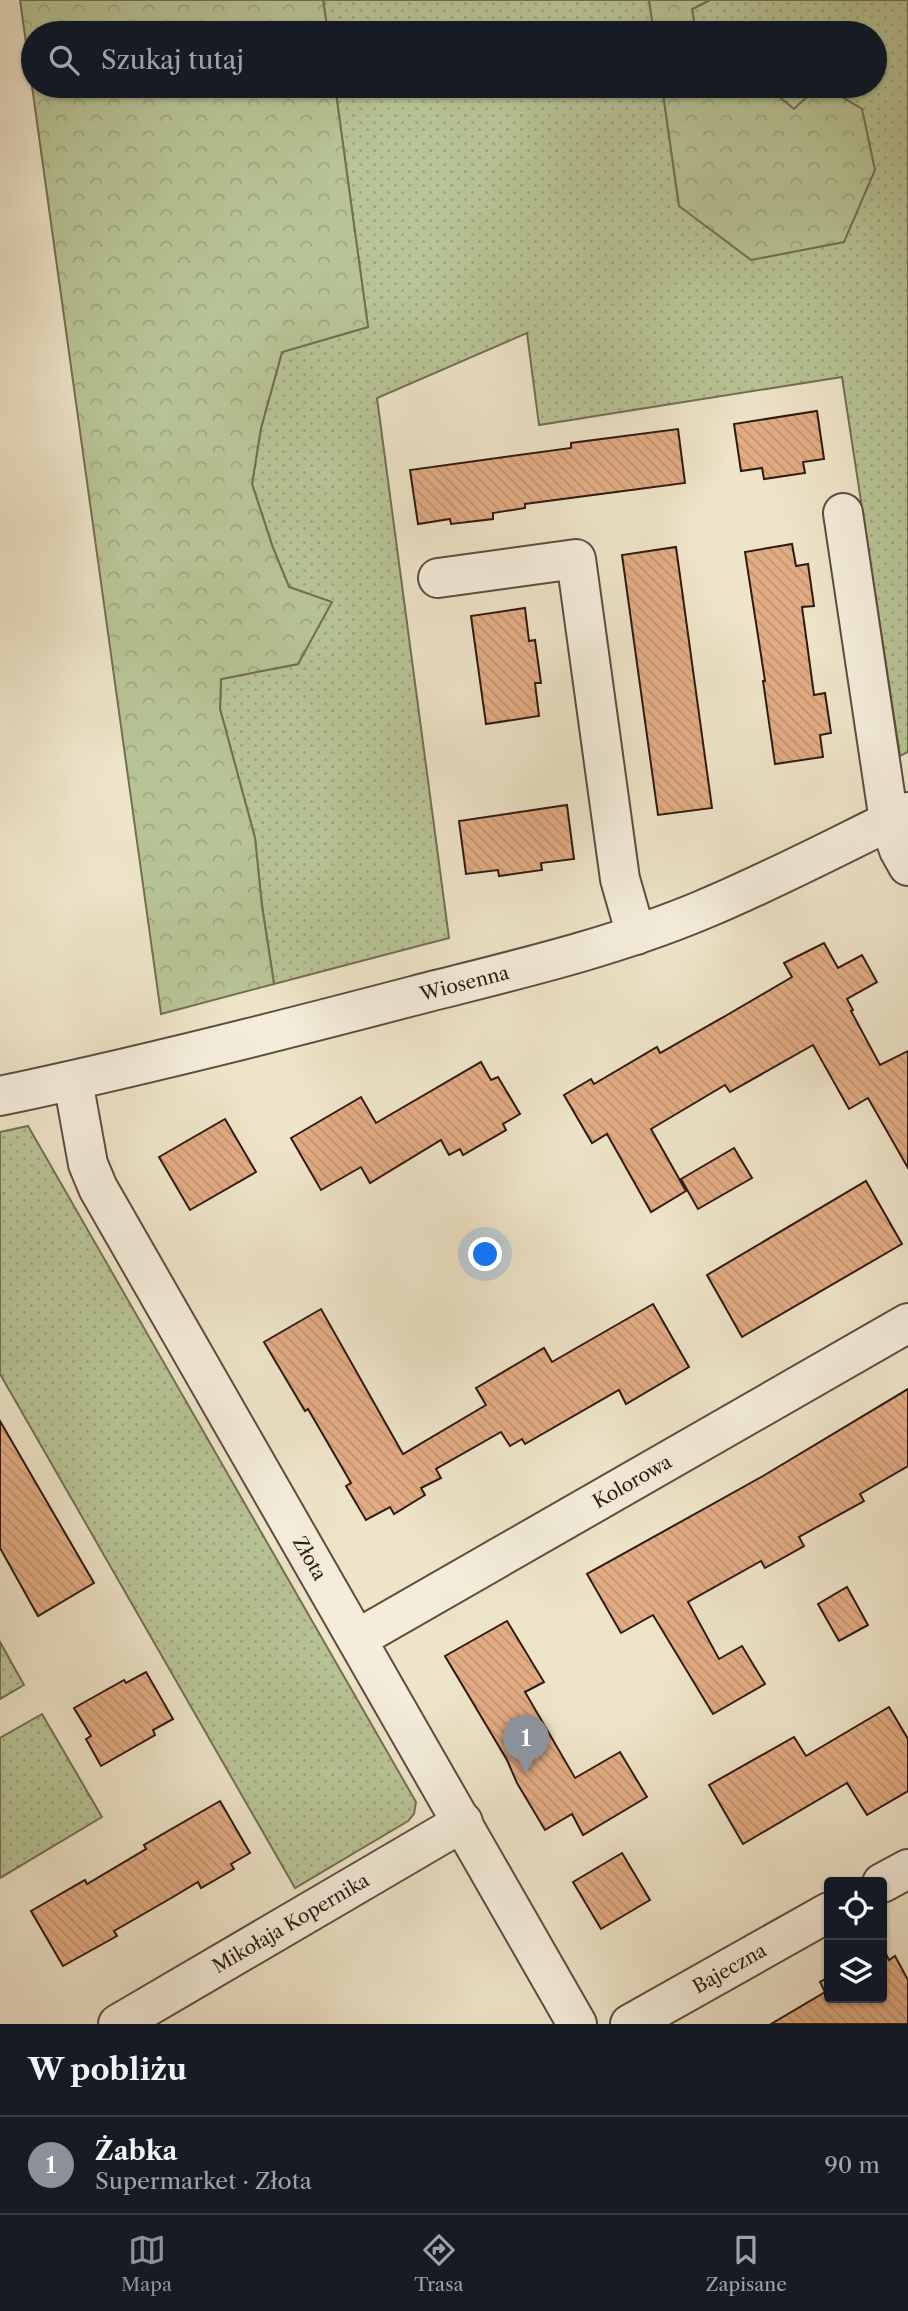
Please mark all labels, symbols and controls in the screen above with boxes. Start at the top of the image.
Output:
search box [21,21,887,98]
icon: search [45,41,83,79]
text: Szukaj tutaj [101,44,244,76]
street label: Wiosenna [417,961,511,1006]
your location [468,1237,502,1271]
street label: Kolorowa [589,1450,676,1513]
street label: Złota [288,1532,331,1585]
pin: 1 [503,1715,549,1773]
street label: Mikołaja Kopernika [208,1869,373,1978]
map controls [824,1877,887,2003]
button: locate [824,1877,887,1940]
street label: Bajeczna [689,1939,771,1998]
button: layers [824,1940,887,2003]
text: W pobliżu [28,2051,187,2088]
text: Żabka [95,2135,178,2167]
text: 1 [46,2151,56,2179]
text: 90 m [824,2151,880,2179]
text: Supermarket · Złota [95,2167,312,2195]
tab: Mapa [121,2231,172,2296]
tab: Trasa [414,2231,463,2296]
tab: Zapisane [706,2231,787,2296]

